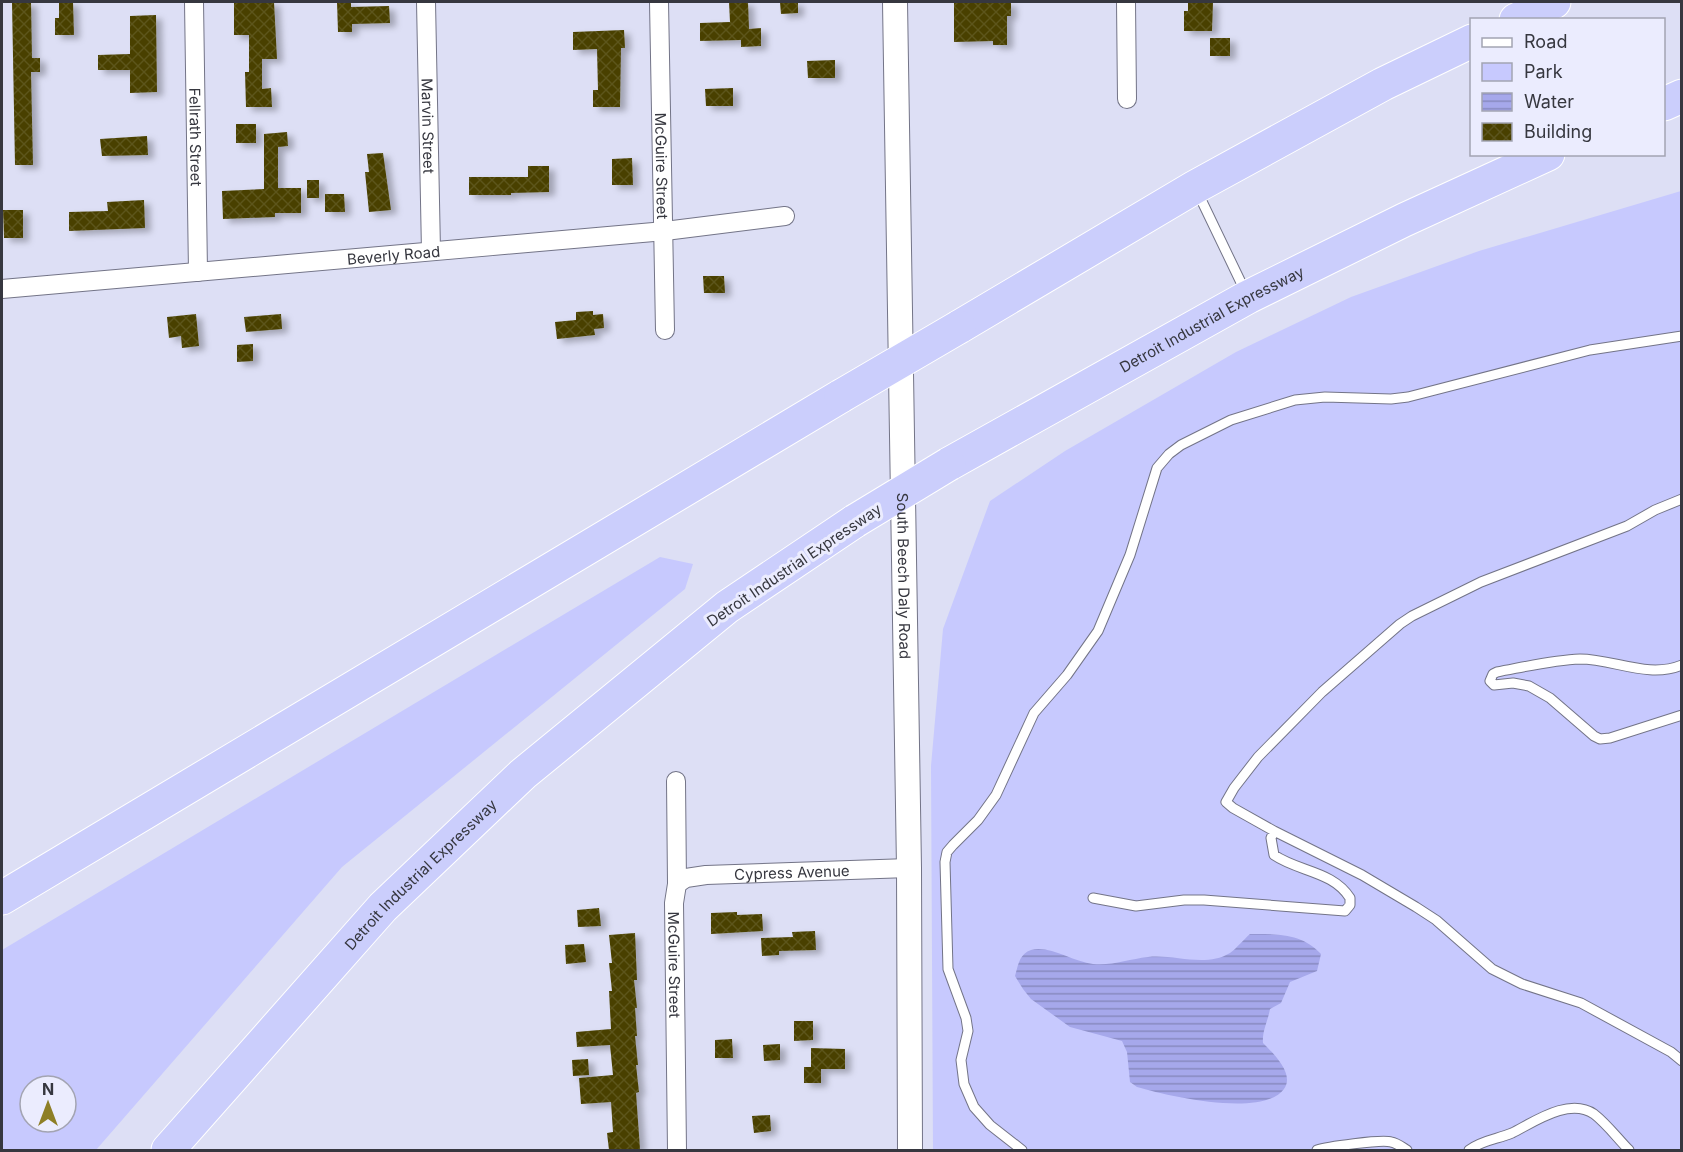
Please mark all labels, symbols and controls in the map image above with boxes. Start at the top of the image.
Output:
legend [1470,18,1665,156]
text: Road [1524,31,1567,52]
text: Park [1524,61,1563,82]
street label: Marvin Street [418,78,439,174]
street label: Fellrath Street [186,87,206,187]
text: Water [1524,91,1574,112]
street label: McGuire Street [652,113,672,220]
text: Building [1524,121,1592,142]
street label: Beverly Road [346,241,441,268]
street label: Detroit Industrial Expressway [1116,261,1307,376]
street label: South Beech Daly Road [893,493,915,659]
street label: Detroit Industrial Expressway [703,499,885,631]
street label: Detroit Industrial Expressway [340,794,501,954]
street label: Cypress Avenue [734,861,850,884]
street label: McGuire Street [665,911,685,1018]
north arrow [18,1074,78,1134]
text: N [42,1079,54,1099]

